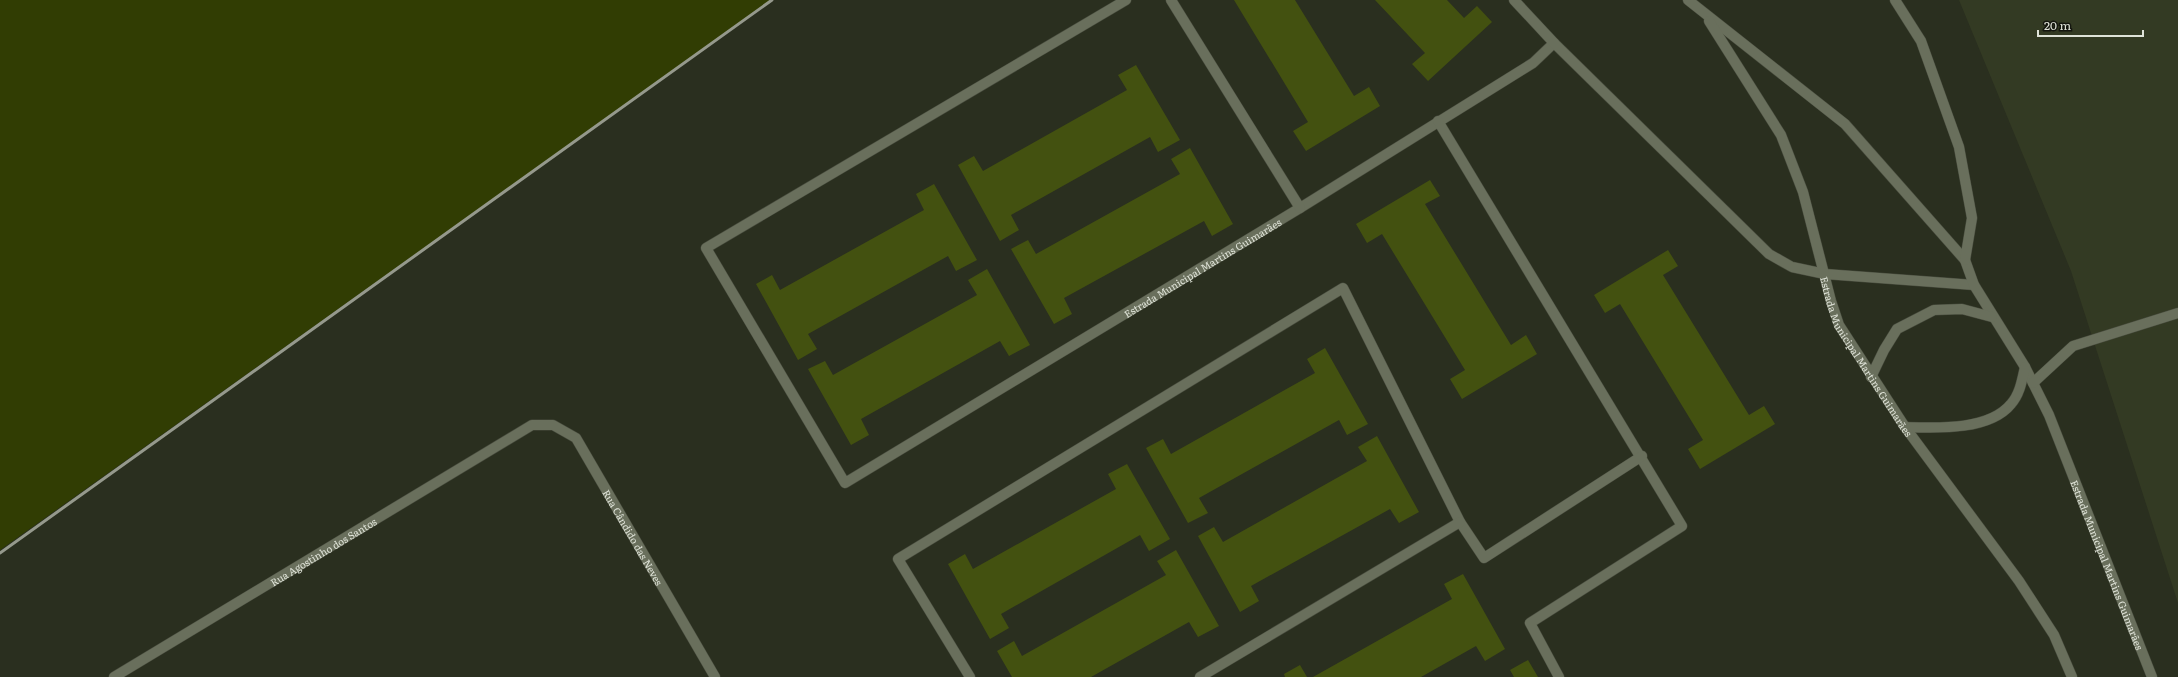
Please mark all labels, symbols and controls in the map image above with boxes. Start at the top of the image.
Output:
scale bar [2038,12,2143,38]
text: 20 m [2044,16,2071,34]
street label: Estrada Municipal Martins Guimarães [1121,214,1284,321]
street label: Estrada Municipal Martins Guimarães [1817,275,1917,439]
street label: Estrada Municipal Martins Guimarães [2068,477,2148,652]
street label: Rua Cândido das Neves [600,486,668,588]
street label: Rua Agostinho dos Santos [267,513,379,589]

